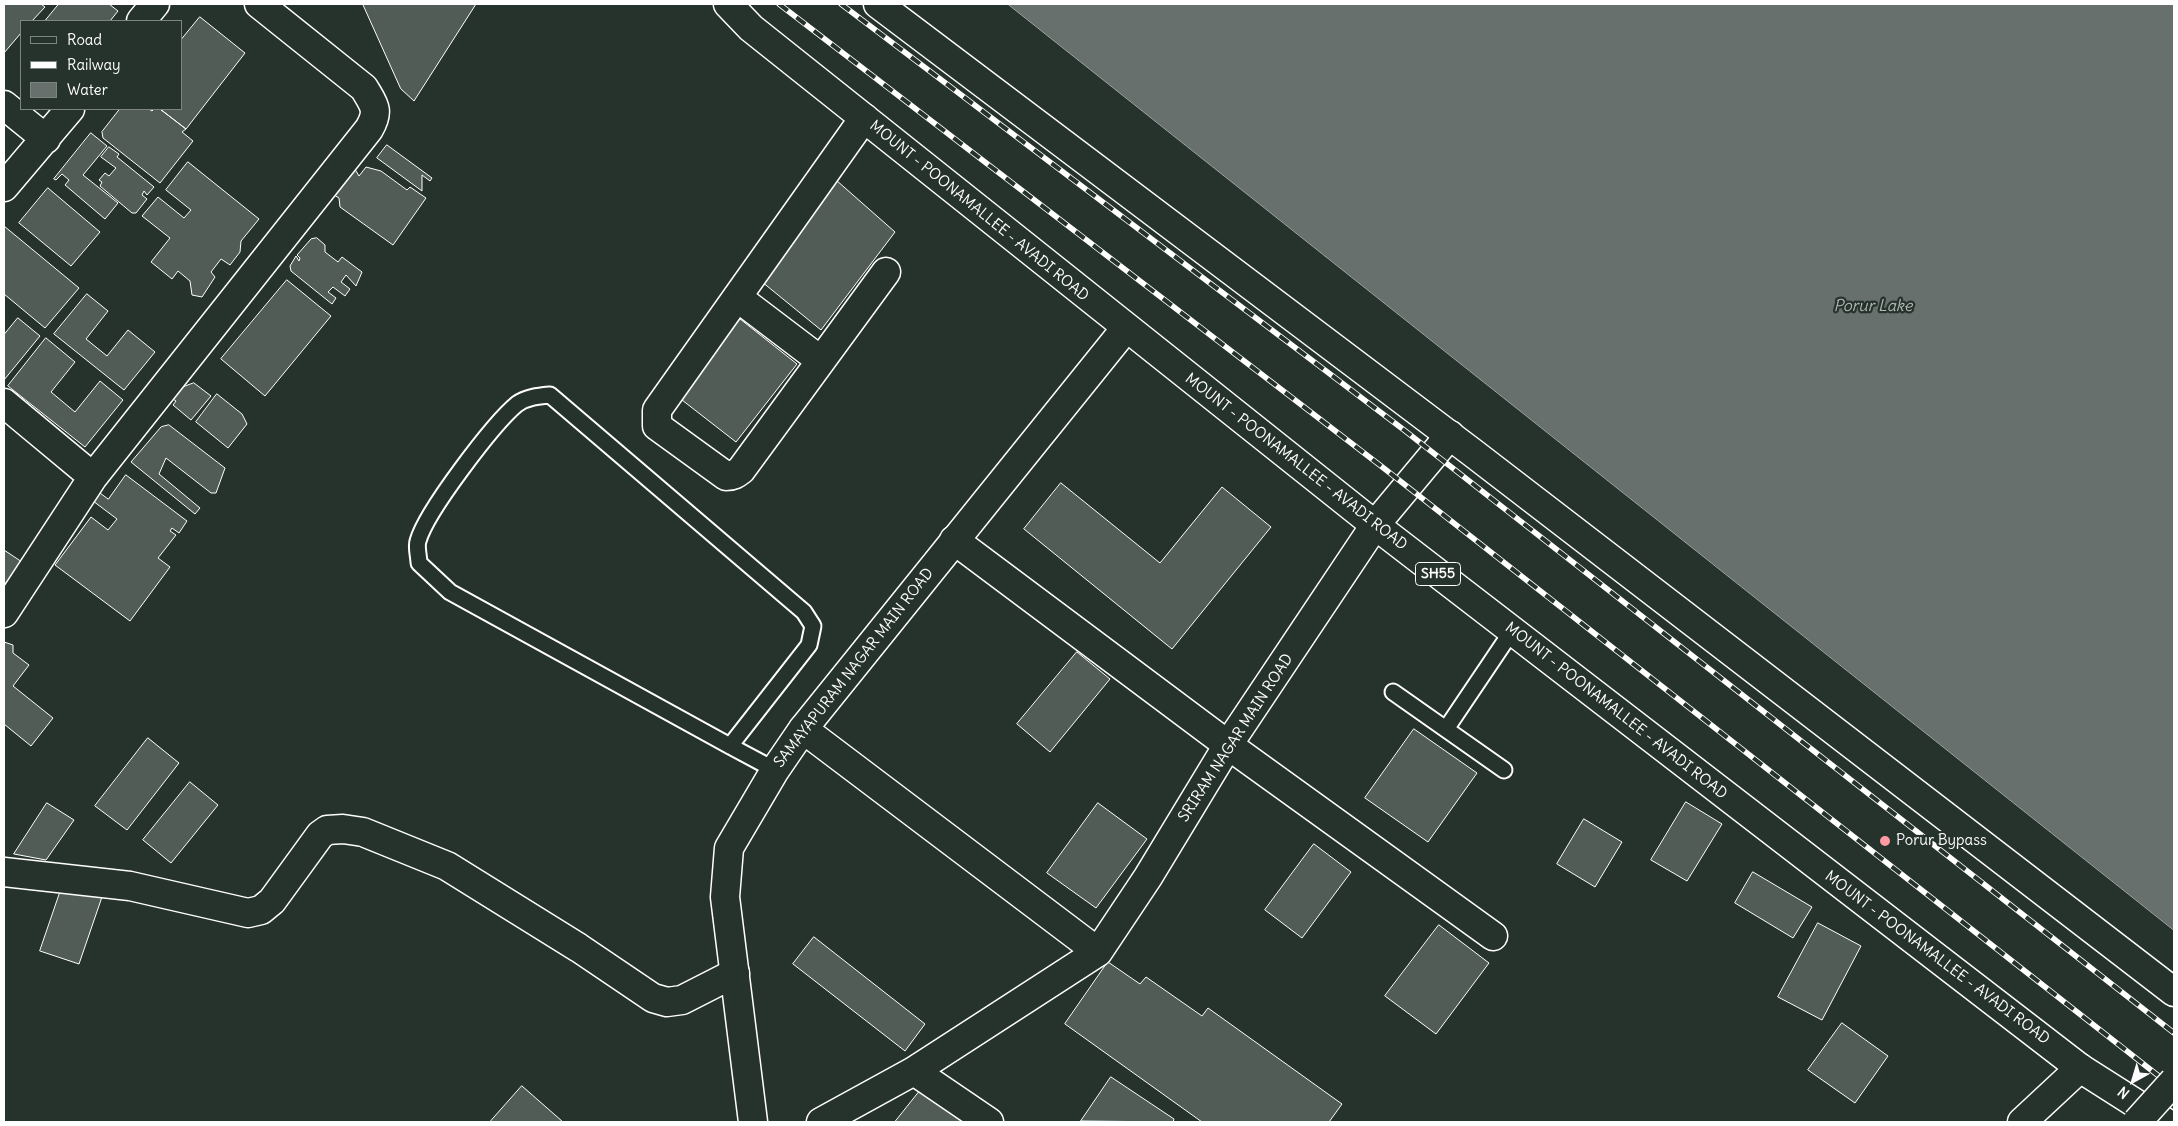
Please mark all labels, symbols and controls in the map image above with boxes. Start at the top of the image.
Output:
legend [20,20,182,110]
text: Road [67,30,102,49]
text: Railway [67,55,121,74]
text: Water [67,80,108,99]
street label: MOUNT - POONAMALLEE - AVADI ROAD [866,117,1092,305]
water label: Porur Lake [1834,296,1912,316]
street label: MOUNT - POONAMALLEE - AVADI ROAD [1181,370,1411,554]
road number: SH55 [1416,562,1460,586]
street label: SAMAYAPURAM NAGAR MAIN ROAD [771,565,937,771]
street label: MOUNT - POONAMALLEE - AVADI ROAD [1501,619,1731,803]
street label: SRIRAM NAGAR MAIN ROAD [1175,651,1297,825]
place label: Porur Bypass [1896,832,1987,850]
marker: Porur Bypass [1878,834,1892,848]
street label: MOUNT - POONAMALLEE - AVADI ROAD [1821,868,2053,1048]
north arrow [2108,1056,2158,1106]
text: N [2114,1083,2133,1103]

